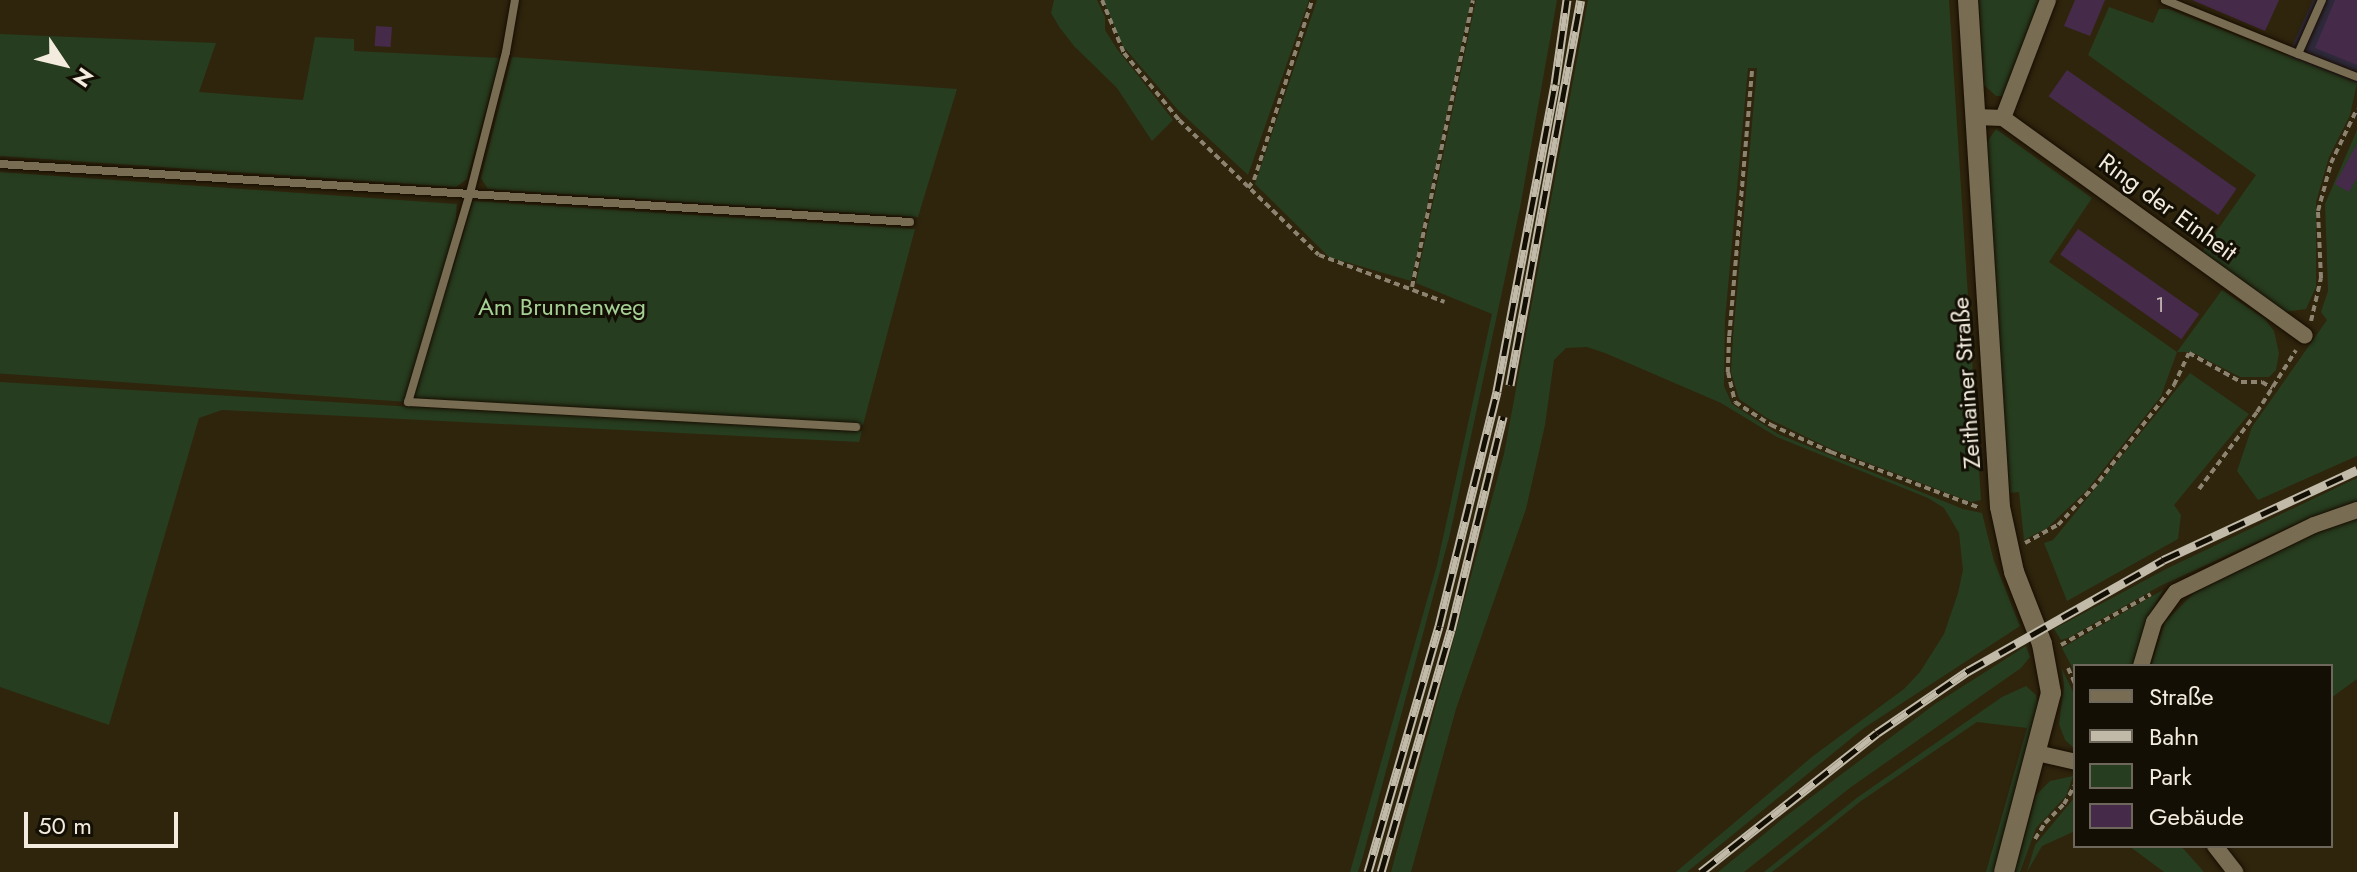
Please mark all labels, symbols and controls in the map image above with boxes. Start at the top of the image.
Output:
north arrow [24,24,104,104]
text: N [66,61,102,94]
street label: Ring der Einheit [2093,147,2243,267]
park label: Am Brunnenweg [478,293,646,321]
house number: 1 [2156,293,2164,317]
street label: Zeithainer Straße [1946,296,1986,470]
legend [2073,664,2333,848]
text: Straße [2149,679,2214,714]
text: Bahn [2149,719,2199,754]
text: Park [2149,759,2192,794]
scale bar [28,796,182,846]
text: Gebäude [2149,799,2244,834]
text: 50 m [38,808,92,843]

